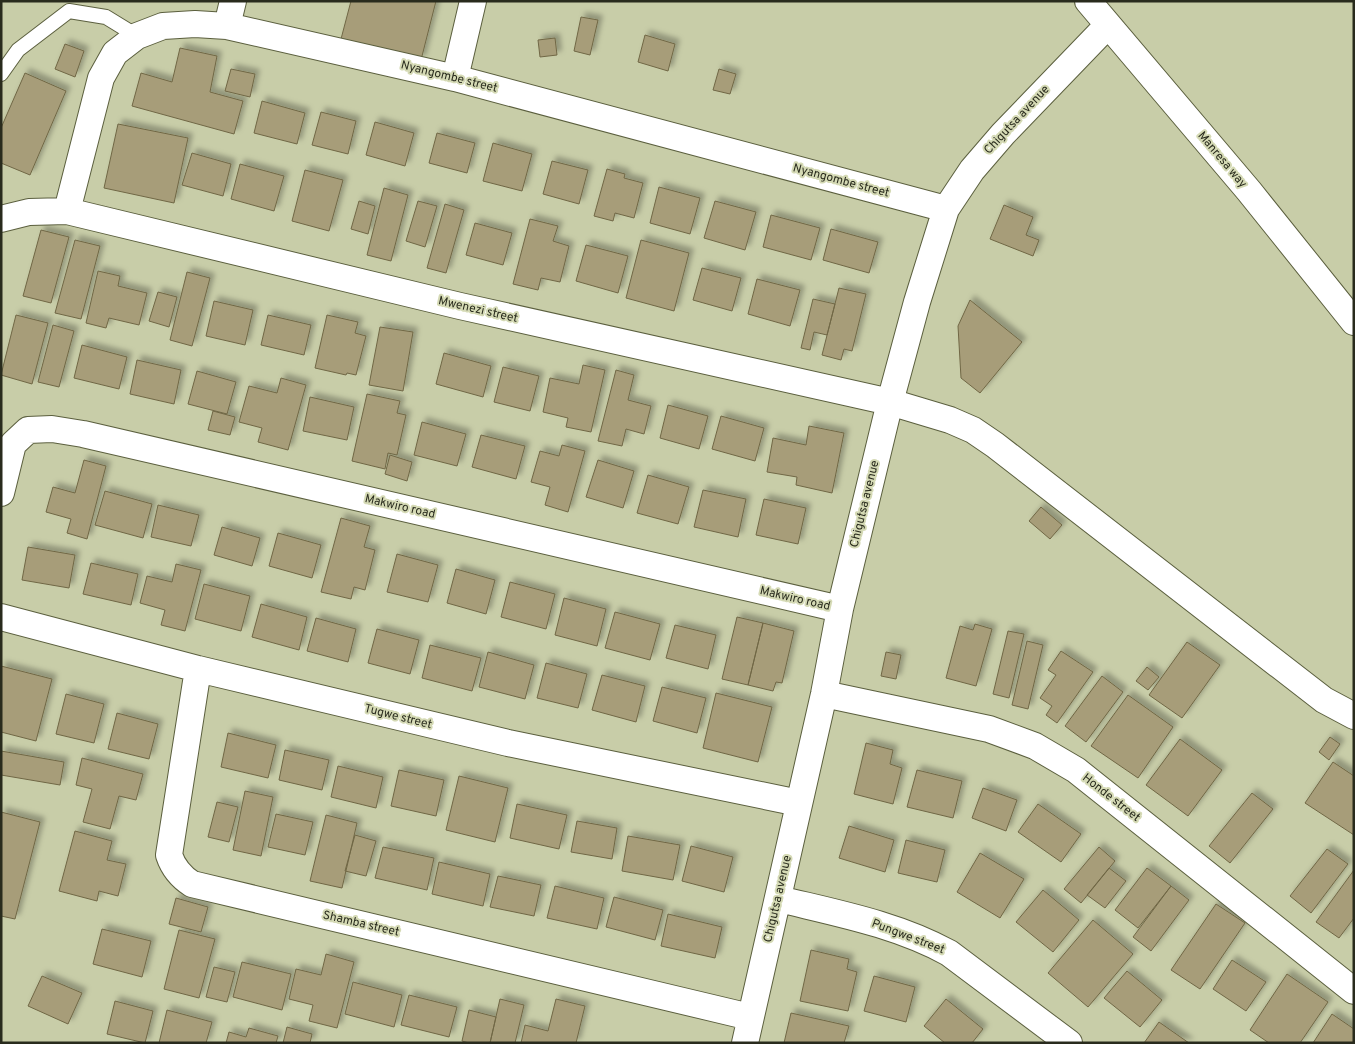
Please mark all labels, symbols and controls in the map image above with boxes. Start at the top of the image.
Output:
street label: Nyangombe street [399,57,499,97]
street label: Chigutsa avenue [981,82,1053,158]
street label: Manresa way [1194,128,1250,192]
street label: Nyangombe street [791,160,891,202]
street label: Mwenezi street [437,293,519,327]
street label: Chigutsa avenue [846,459,884,549]
street label: Makwiro road [363,491,437,523]
street label: Makwiro road [758,583,832,615]
street label: Tugwe street [362,701,434,733]
street label: Honde street [1079,770,1143,826]
street label: Chigutsa avenue [760,854,796,944]
street label: Shamba street [321,907,401,941]
street label: Pungwe street [869,916,947,958]

